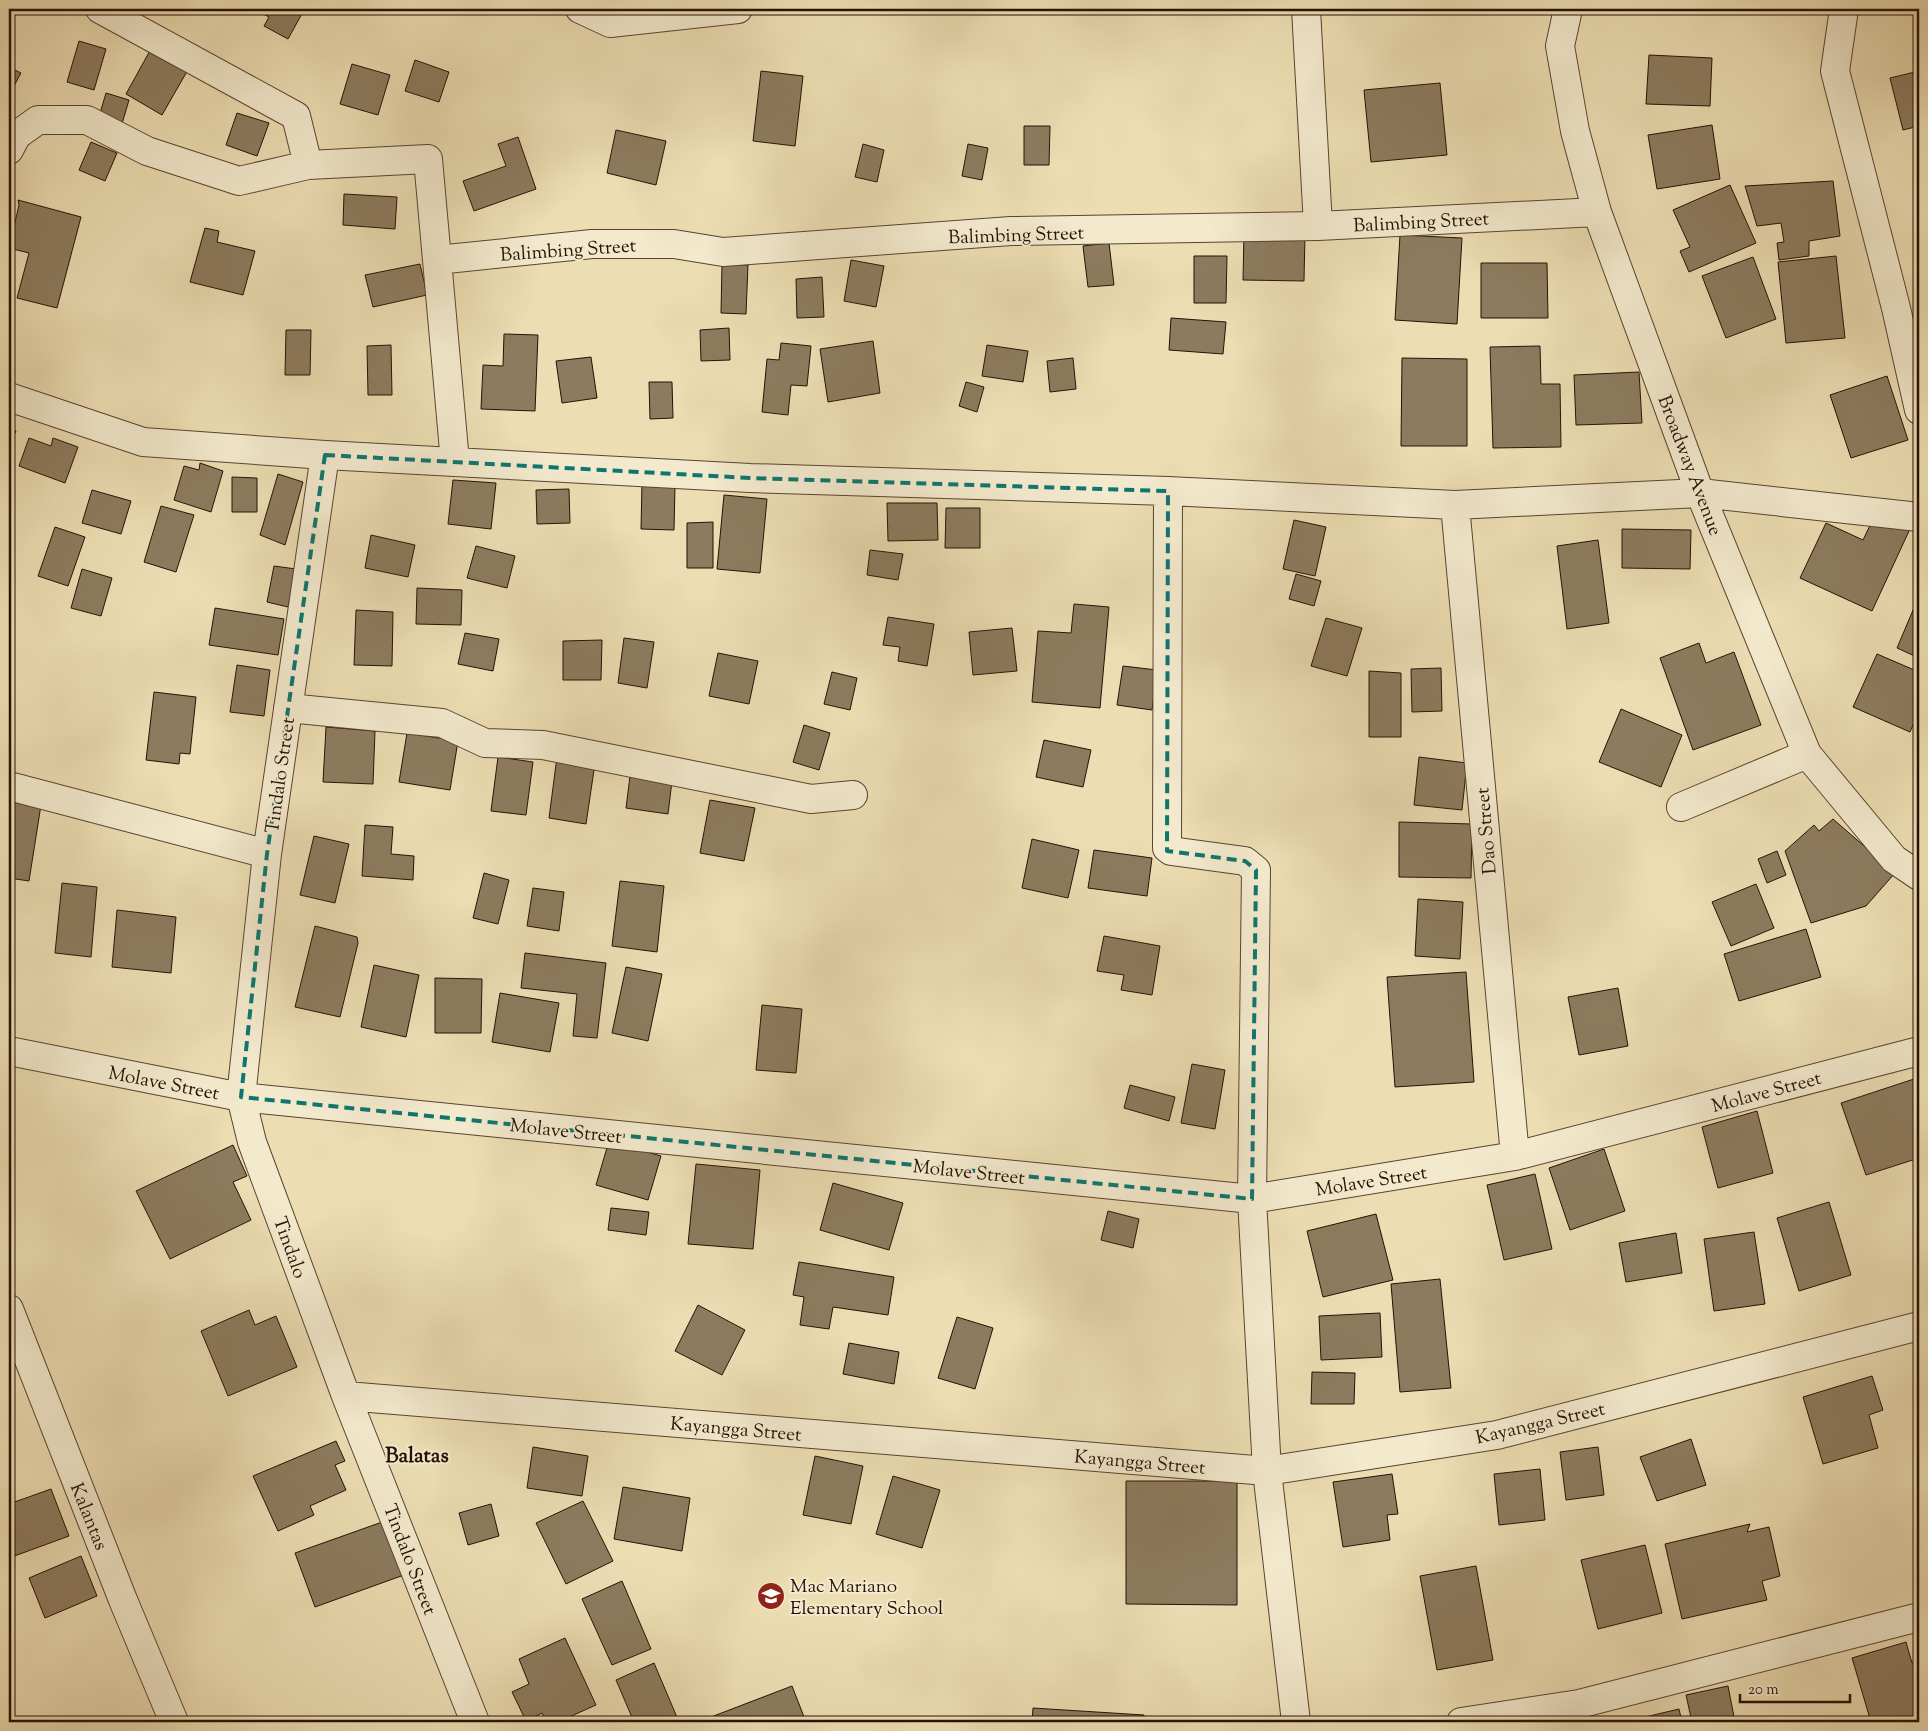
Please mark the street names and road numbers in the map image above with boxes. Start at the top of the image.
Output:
street label: Balimbing Street [1352,206,1490,241]
street label: Balimbing Street [948,221,1085,252]
street label: Balimbing Street [499,233,638,270]
street label: Broadway Avenue [1650,392,1728,540]
street label: Tindalo Street [260,715,303,835]
street label: Dao Street [1470,786,1505,875]
street label: Molave Street [106,1060,222,1109]
street label: Molave Street [1709,1066,1825,1121]
street label: Molave Street [508,1113,624,1152]
street label: Molave Street [911,1154,1027,1193]
street label: Molave Street [1314,1160,1430,1205]
street label: Tindalo [265,1213,312,1282]
street label: Kayangga Street [1473,1396,1608,1452]
street label: Kayangga Street [669,1411,803,1450]
street label: Kayangga Street [1073,1444,1207,1483]
street label: Kalantas [62,1479,113,1555]
street label: Tindalo Street [375,1500,442,1620]

